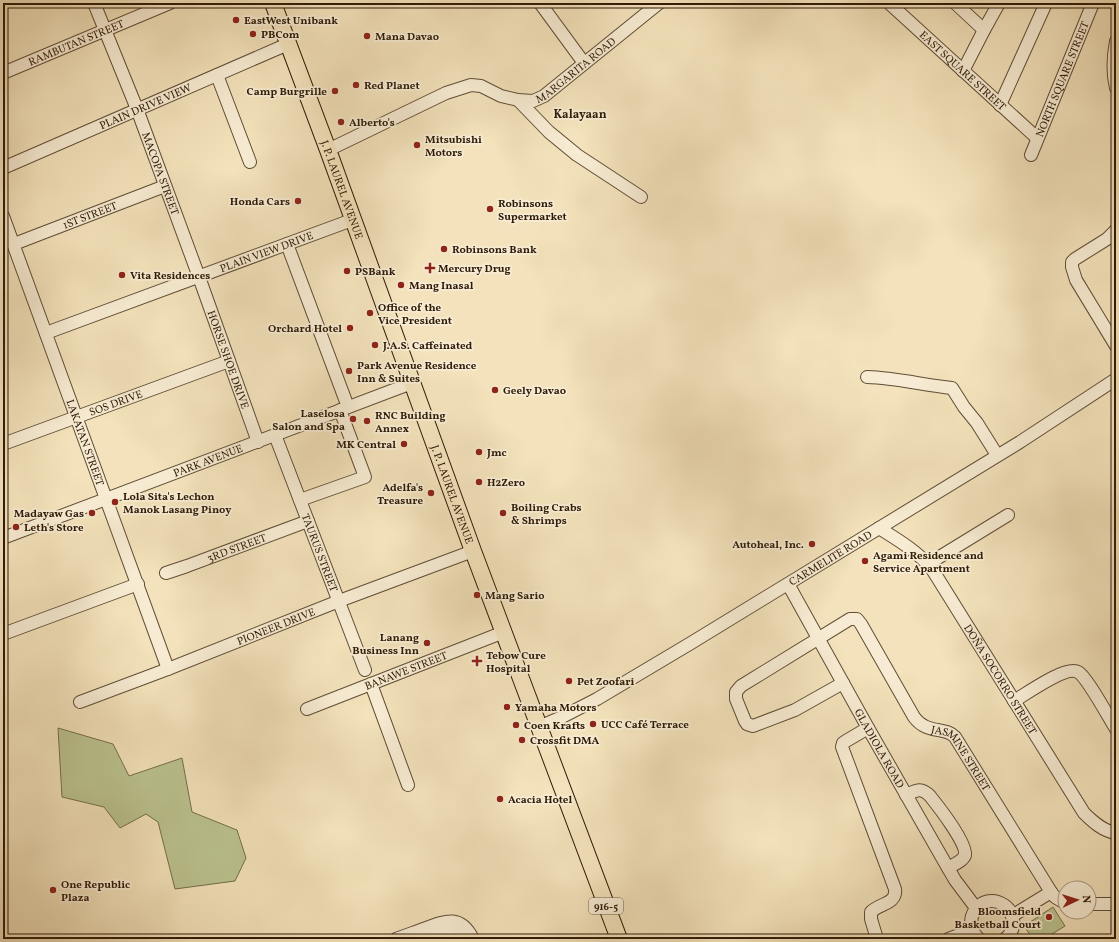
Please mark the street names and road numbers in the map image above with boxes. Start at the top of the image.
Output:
street label: RAMBUTAN STREET [26,17,127,71]
street label: NORTH SQUARE STREET [1033,19,1094,140]
street label: EAST SQUARE STREET [915,28,1009,115]
street label: MARGARITA ROAD [534,35,620,108]
street label: PLAIN DRIVE VIEW [97,81,194,134]
street label: MACOPA STREET [137,130,182,218]
street label: J. P. LAUREL AVENUE [316,138,366,242]
street label: 1ST STREET [61,199,120,234]
street label: PLAIN VIEW DRIVE [218,229,316,277]
street label: HORSE SHOE DRIVE [203,309,252,412]
street label: SOS DRIVE [87,387,145,421]
street label: LAKATAN STREET [61,398,107,489]
street label: PARK AVENUE [171,442,246,482]
street label: J. P. LAUREL AVENUE [426,443,476,547]
street label: TAURUS STREET [297,512,341,595]
street label: CARMELITE ROAD [787,528,875,590]
street label: 3RD STREET [205,531,269,567]
street label: PIONEER DRIVE [235,605,318,650]
street label: DOÑA SOCORRO STREET [959,622,1040,738]
street label: BANAWE STREET [363,649,450,695]
street label: GLADIOLA ROAD [850,706,907,791]
street label: JASMINE STREET [929,723,993,795]
road number: 916-5 [589,898,623,914]

